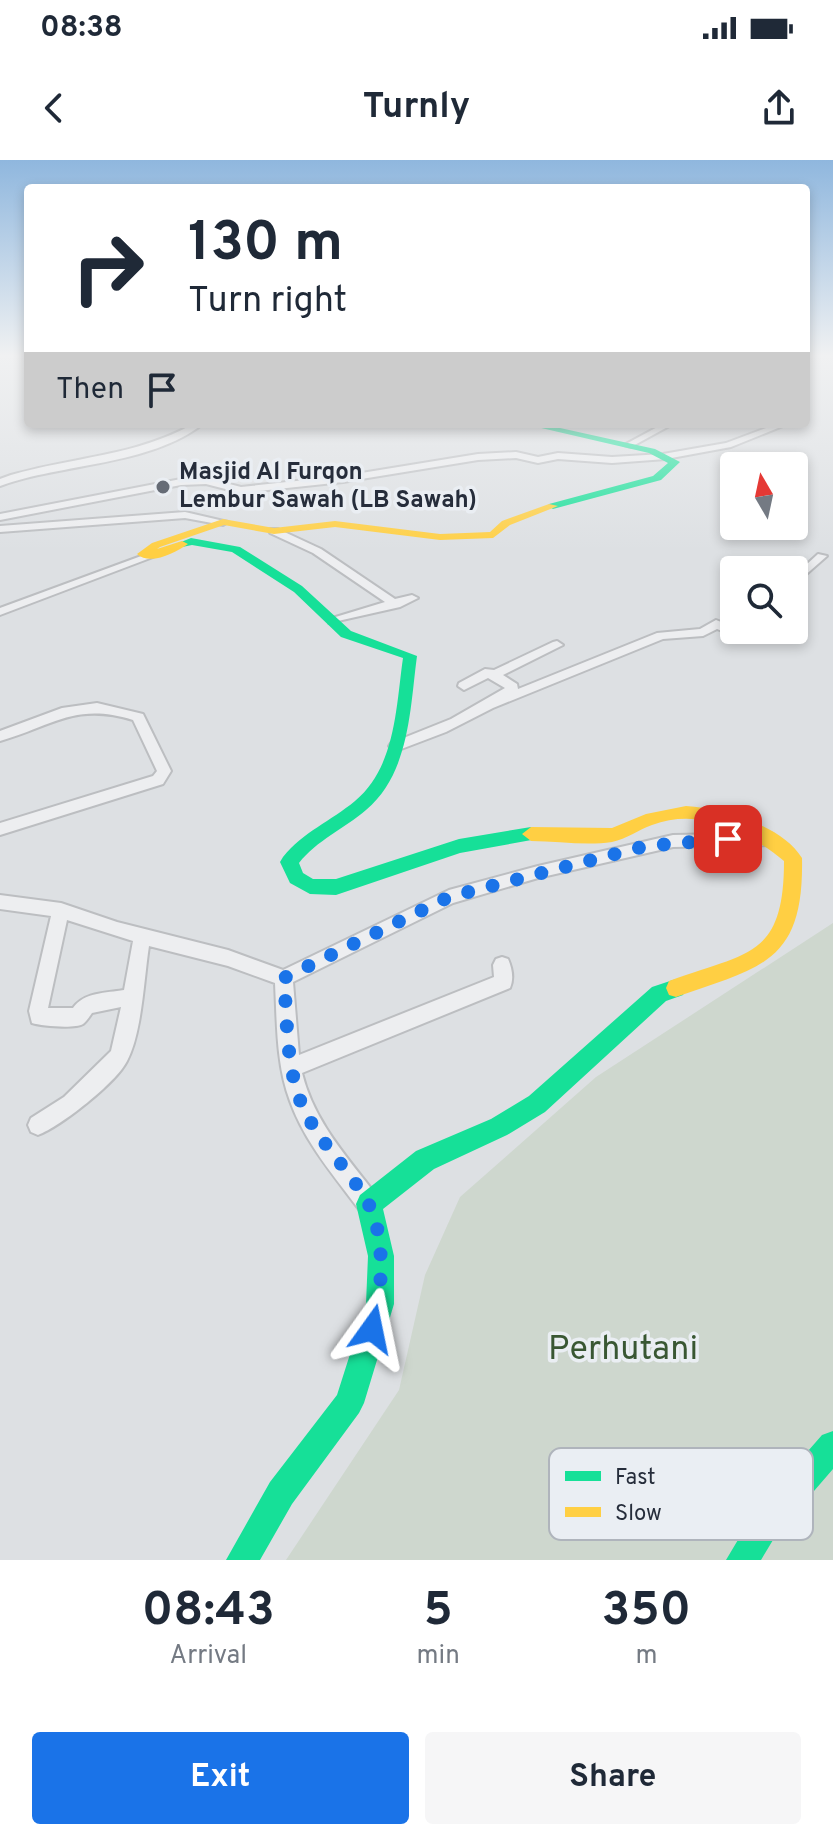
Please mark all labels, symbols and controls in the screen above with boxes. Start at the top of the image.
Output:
text: 08:38 [40,10,123,47]
text: Turnly [363,85,470,131]
icon: back [32,86,76,130]
icon: share [757,86,801,130]
text: 130 m [188,210,343,280]
icon: right [56,216,160,320]
text: Turn right [188,279,347,325]
icon: arrive [140,368,184,412]
text: Then [56,372,124,409]
north arrow [720,452,808,540]
map controls [720,452,808,644]
place label: Masjid Al Furqon Lembur Sawah (LB Sawah) [179,458,477,516]
marker: Masjid Al Furqon Lembur Sawah (LB Sawah) [154,478,172,496]
button: search [720,556,808,644]
pin [694,805,762,873]
icon: arrive [706,817,750,861]
position arrow [330,1287,414,1371]
park label: Perhutani [548,1329,698,1372]
legend [549,1448,813,1540]
text: Fast [615,1465,656,1492]
text: Slow [615,1501,662,1528]
text: 08:43 [142,1582,275,1642]
text: 5 [424,1582,453,1642]
text: 350 [602,1582,691,1642]
text: Arrival [170,1640,247,1673]
text: min [417,1640,460,1673]
text: m [635,1640,657,1673]
button: Exit [32,1732,409,1824]
button: Share [425,1732,801,1824]

